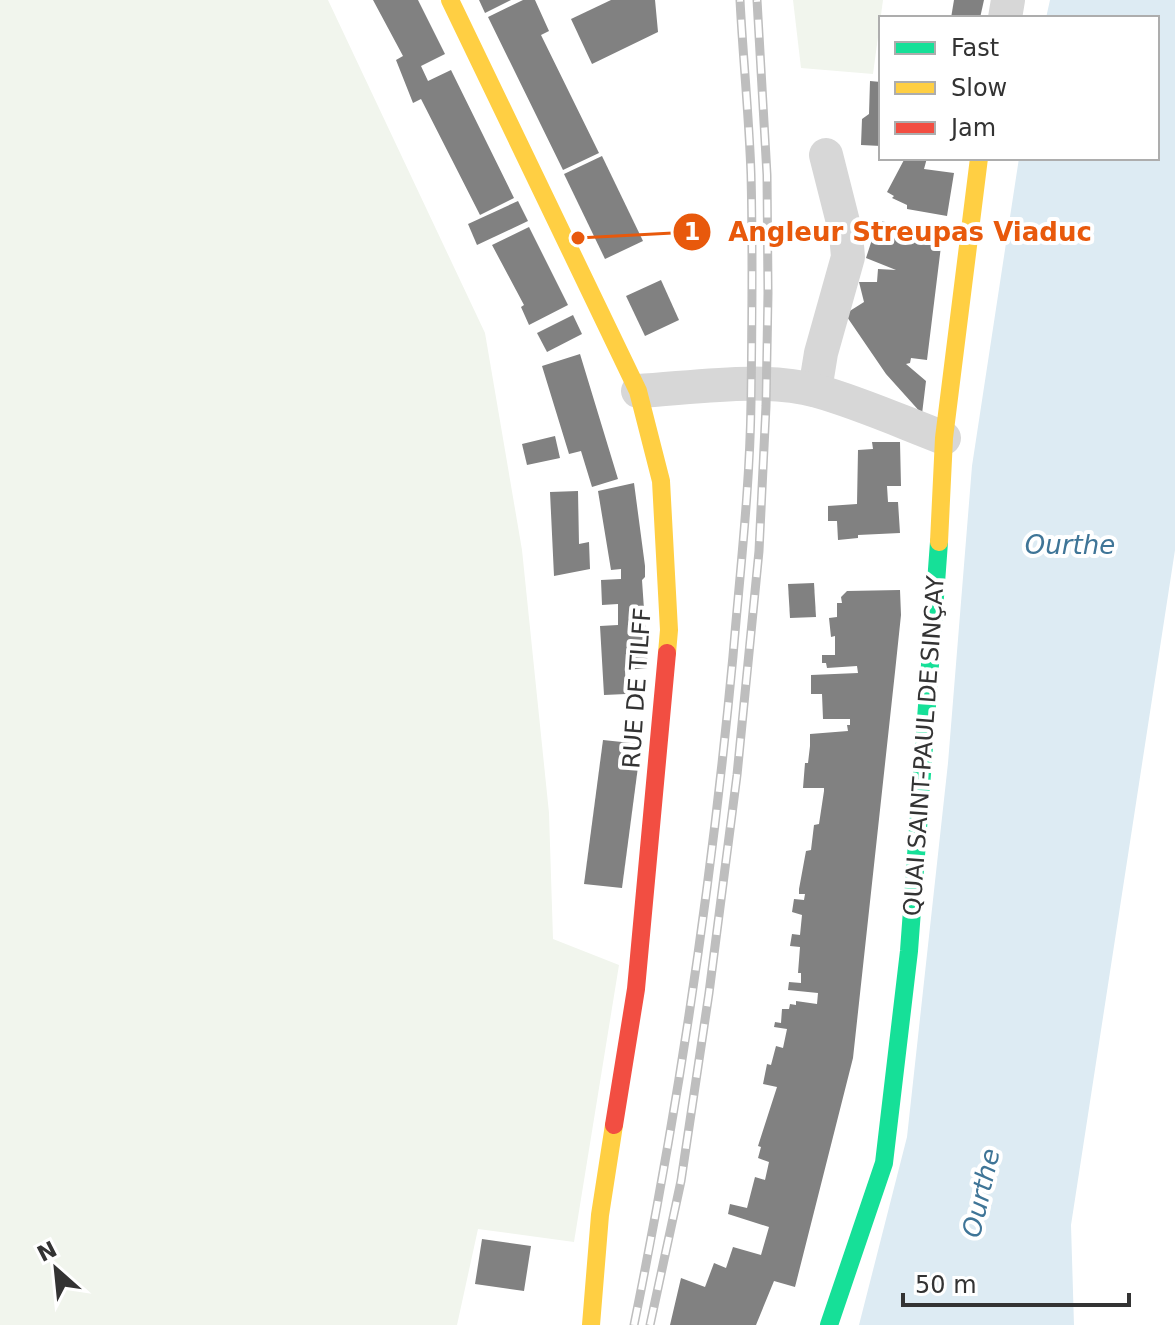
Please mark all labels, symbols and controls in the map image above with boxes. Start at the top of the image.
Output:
legend [879,16,1159,160]
text: Fast [951,34,999,62]
text: Slow [951,74,1007,102]
text: Jam [949,114,996,142]
callout: Angleur Streupas Viaduc [672,207,1108,257]
text: Angleur Streupas Viaduc [728,217,1092,247]
text: 1 [684,218,700,246]
water label: Ourthe [1025,530,1115,560]
street label: QUAI SAINT-PAUL DE SINÇAY [898,574,950,917]
street label: RUE DE TILFF [617,607,657,769]
water label: Ourthe [956,1146,1006,1240]
north arrow [16,1229,96,1309]
text: N [33,1236,61,1267]
scale bar [903,1257,1129,1307]
text: 50 m [915,1271,977,1299]

